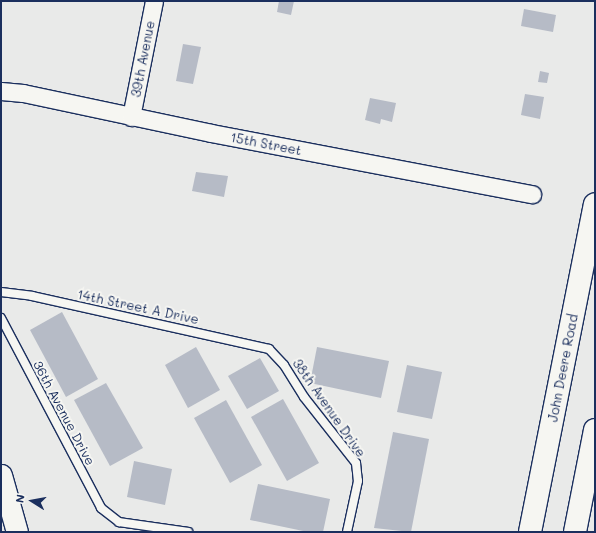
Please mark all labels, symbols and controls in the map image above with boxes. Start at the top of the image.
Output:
street label: 39th Avenue [128,19,158,99]
street label: 15th Street [229,129,303,159]
street label: 14th Street A Drive [76,287,200,327]
street label: John Deere Road [545,313,581,423]
street label: 38th Avenue Drive [289,356,369,460]
street label: 36th Avenue Drive [30,358,98,468]
north arrow [12,481,52,521]
text: N [12,493,28,504]

